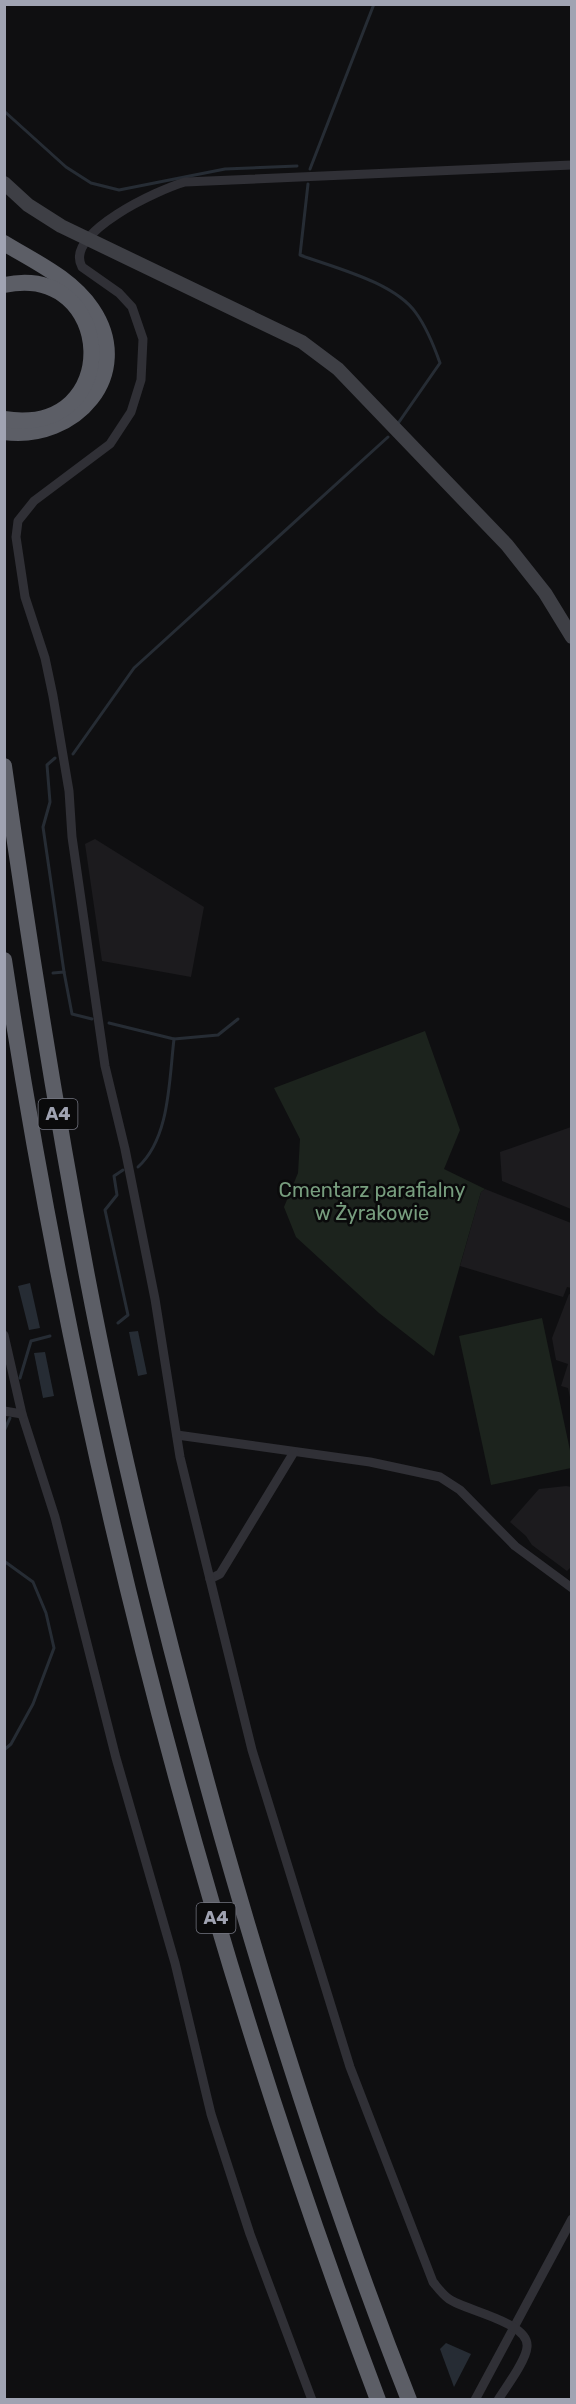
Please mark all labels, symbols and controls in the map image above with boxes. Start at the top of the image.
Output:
road number: A4 [38,1099,78,1129]
park label: Cmentarz parafialny w Żyrakowie [279,1178,465,1225]
road number: A4 [196,1903,236,1933]

